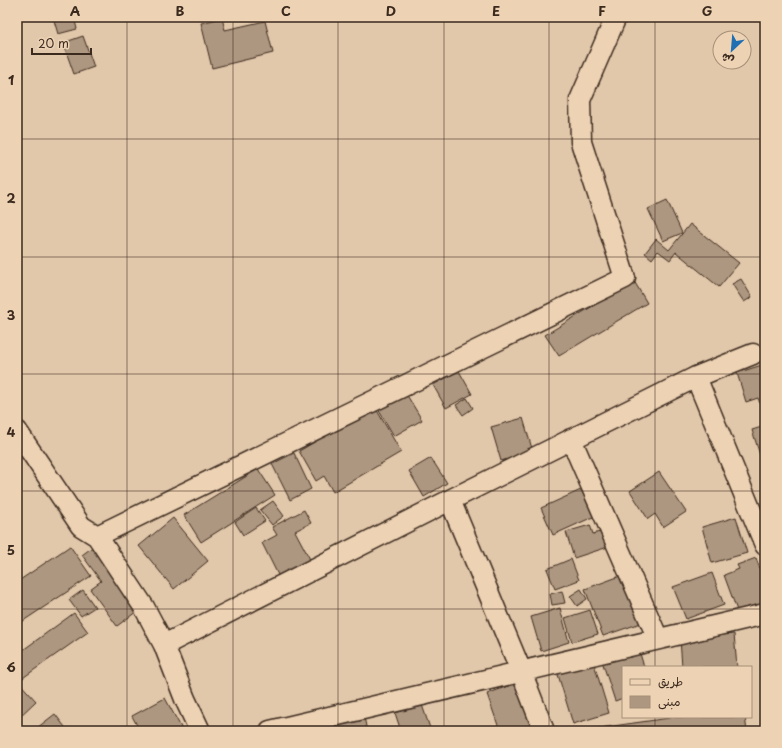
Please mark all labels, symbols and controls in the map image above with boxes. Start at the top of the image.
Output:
text: A [70,1,80,20]
text: B [176,1,185,20]
text: C [281,1,291,20]
text: D [386,1,396,20]
text: E [492,1,500,20]
text: F [598,1,606,20]
text: G [702,1,712,20]
scale bar [32,30,91,56]
north arrow [712,30,752,70]
text: 20 m [38,34,69,52]
text: ش [718,49,737,70]
text: 1 [8,70,14,89]
text: 2 [6,188,16,207]
text: 3 [7,305,16,324]
text: 4 [7,422,16,441]
text: 5 [7,540,15,559]
text: 6 [6,657,16,676]
legend [622,666,752,718]
text: طريق [658,672,683,690]
text: مبنى [658,692,681,710]

